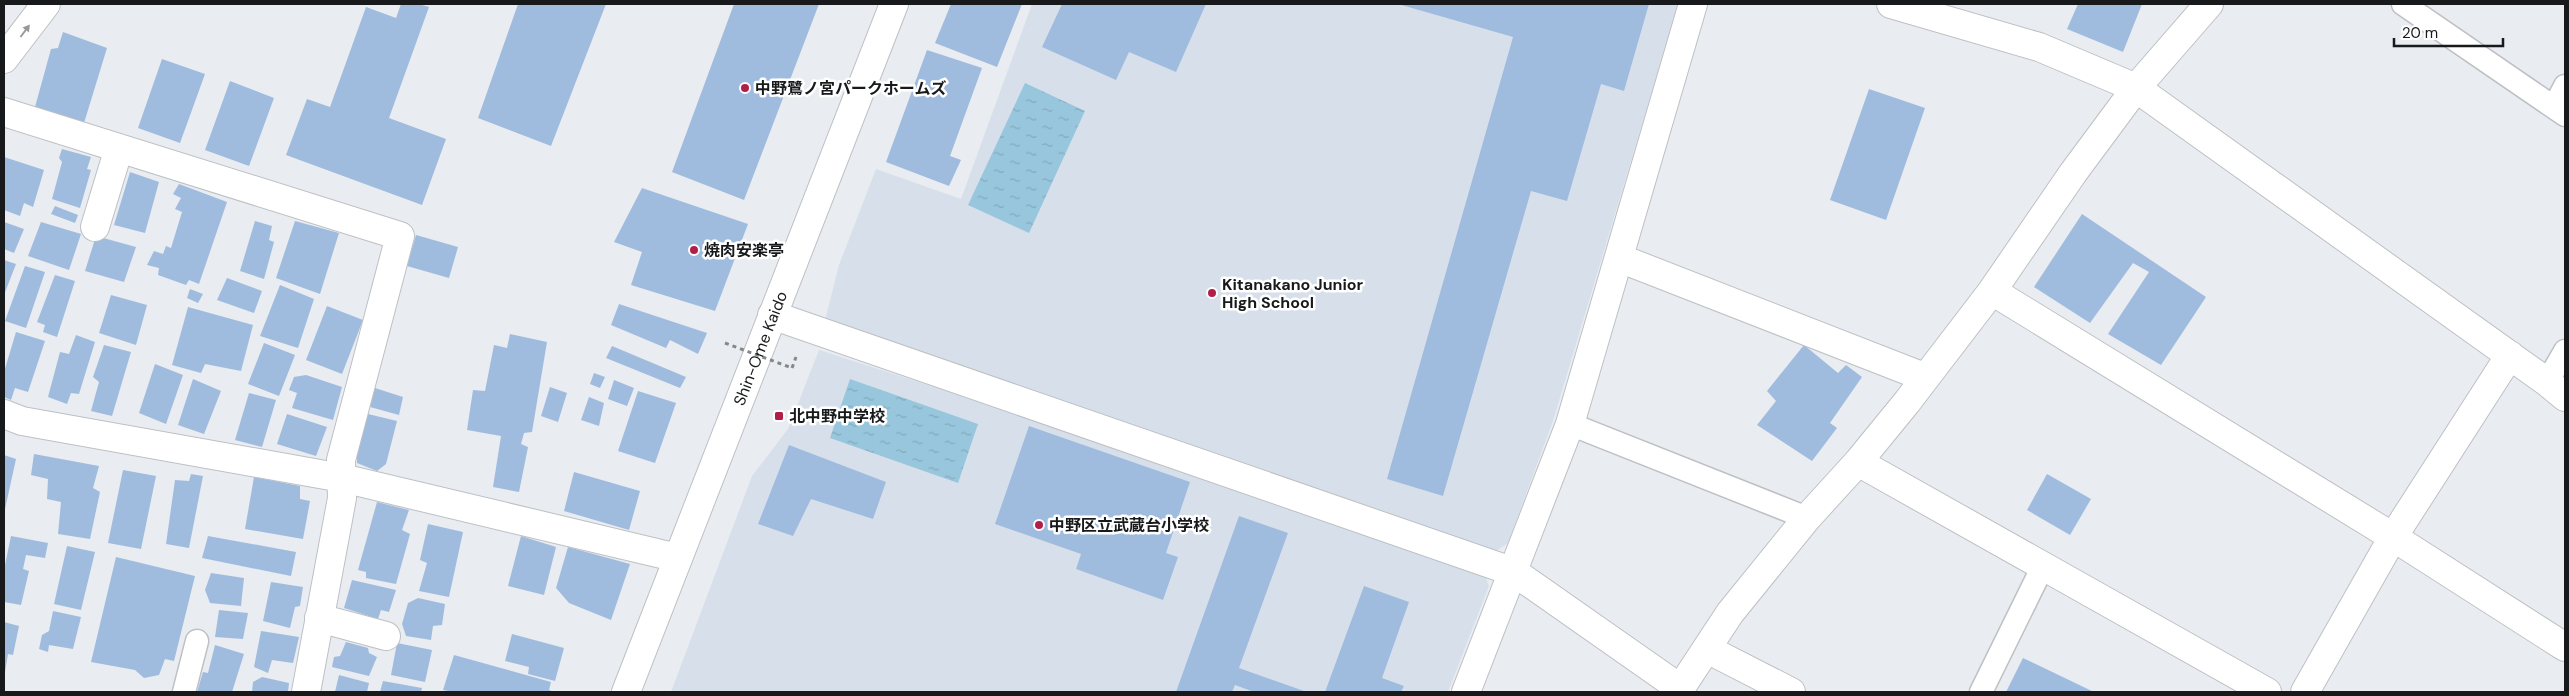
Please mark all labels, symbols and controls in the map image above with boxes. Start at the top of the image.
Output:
scale bar [2394,15,2503,47]
text: 20 m [2402,23,2438,43]
one-way arrow [19,25,30,38]
place label: 中野鷺ノ宮パークホームズ [755,78,947,99]
marker: 中野鷺ノ宮パークホームズ [739,82,751,94]
place label: 焼肉安楽亭 [704,240,784,261]
marker: 焼肉安楽亭 [688,244,700,256]
place label: Kitanakano Junior High School [1222,274,1364,313]
marker: Kitanakano Junior High School [1206,287,1218,299]
street label: Shin-Ome Kaido [728,288,792,408]
place label: 北中野中学校 [789,406,885,427]
marker: 北中野中学校 [773,410,785,422]
place label: 中野区立武蔵台小学校 [1049,515,1209,536]
marker: 中野区立武蔵台小学校 [1033,519,1045,531]

